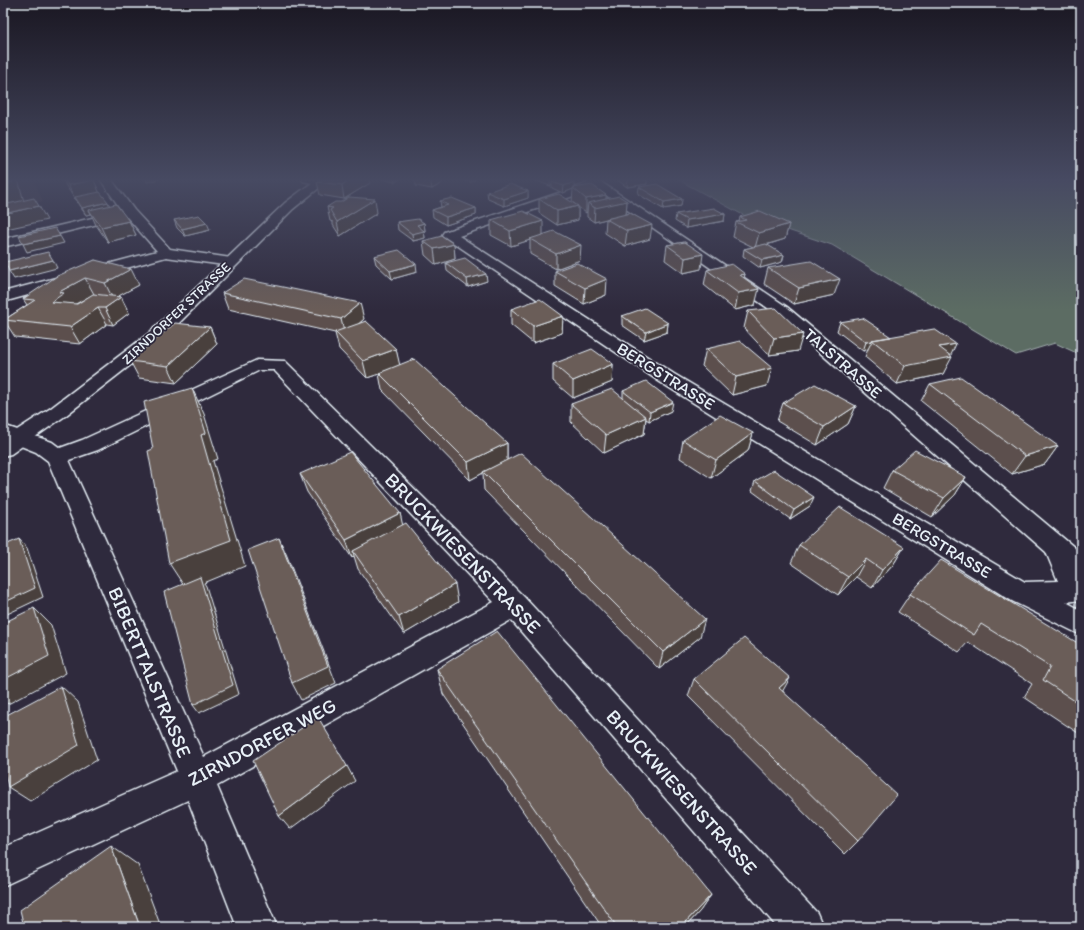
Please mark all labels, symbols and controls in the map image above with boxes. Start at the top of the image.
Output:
street label: ZIRNDORFER STRASSE [118,258,234,368]
street label: TALSTRASSE [800,324,886,402]
street label: BERGSTRASSE [613,338,719,414]
street label: BRUCKWIESENSTRASSE [380,468,546,638]
street label: BERGSTRASSE [889,508,995,582]
street label: BIBERTTALSTRASSE [103,583,197,761]
street label: ZIRNDORFER WEG [184,693,340,791]
street label: BRUCKWIESENSTRASSE [601,704,763,880]

